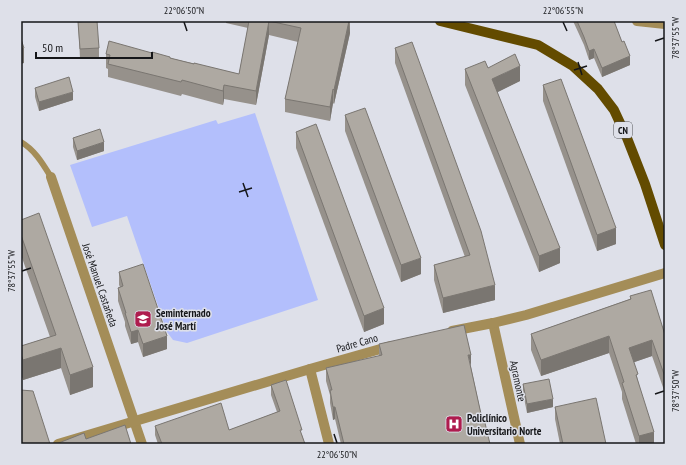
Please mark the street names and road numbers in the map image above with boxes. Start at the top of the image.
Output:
road number: CN [614,122,632,138]
street label: José Manuel Castañeda [79,240,121,329]
street label: Padre Cano [335,330,380,356]
street label: Agramonte [507,359,529,403]

